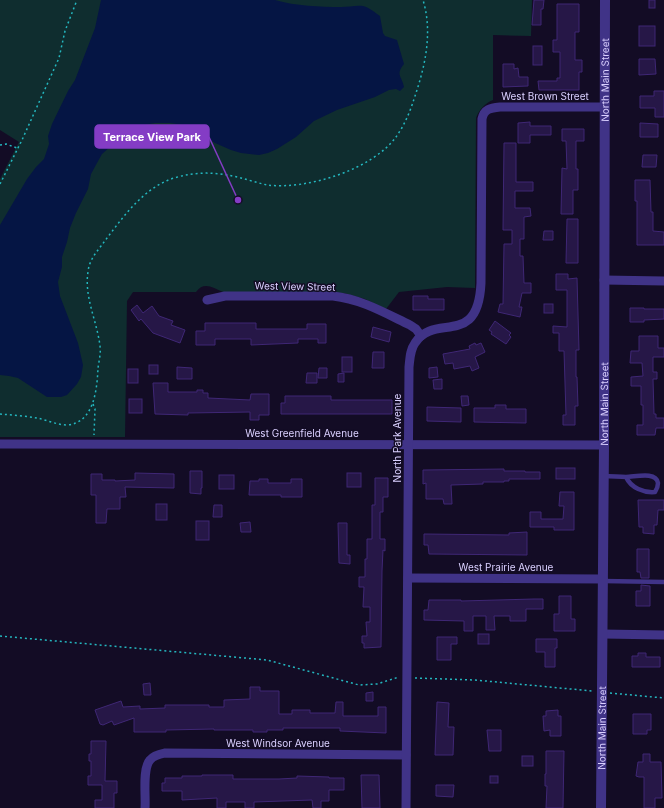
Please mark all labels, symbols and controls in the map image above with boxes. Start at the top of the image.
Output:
street label: North Main Street [599,37,611,122]
street label: West Brown Street [501,90,590,102]
callout: Terrace View Park [95,125,209,148]
text: Terrace View Park [103,130,202,144]
street label: West View Street [255,279,336,293]
street label: North Main Street [598,361,610,446]
street label: North Park Avenue [391,393,403,482]
street label: West Greenfield Avenue [245,427,359,439]
street label: West Prairie Avenue [459,561,554,573]
street label: North Main Street [595,685,608,770]
street label: West Windsor Avenue [226,737,330,749]

